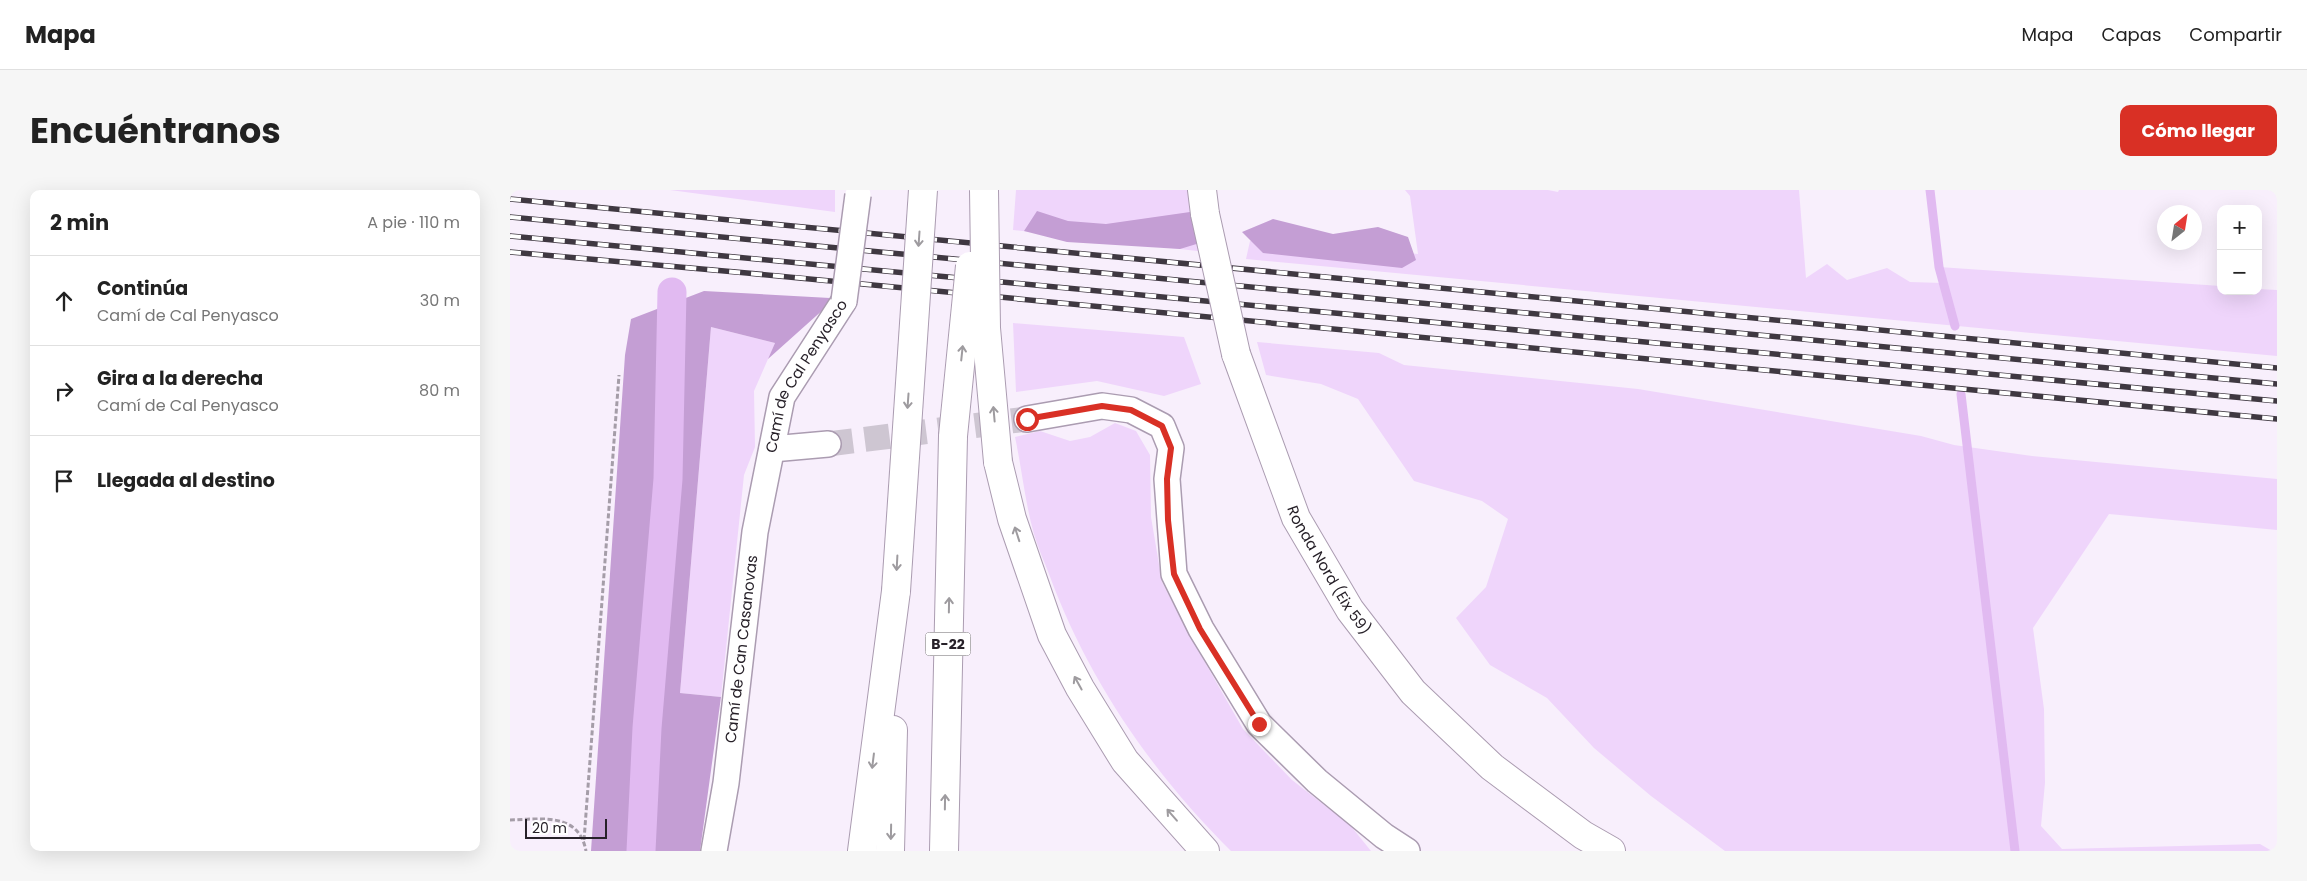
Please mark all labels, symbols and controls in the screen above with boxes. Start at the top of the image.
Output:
text: Mapa [25,18,96,51]
text: Mapa [2021,22,2074,47]
text: Capas [2102,22,2161,47]
text: Compartir [2189,22,2282,47]
button: Cómo llegar [2120,105,2277,156]
text: Encuéntranos [30,106,281,155]
north arrow [2157,205,2202,250]
map controls [2217,205,2262,295]
button: + [2217,205,2262,250]
text: 2 min [50,208,109,237]
text: A pie · 110 m [367,211,460,234]
one-way arrow [915,230,924,246]
button: − [2217,250,2262,295]
text: Continúa [97,275,188,302]
icon: ahead [50,287,78,315]
text: 30 m [420,289,460,312]
street label: Camí de Cal Penyasco [760,295,852,455]
text: Camí de Cal Penyasco [97,304,279,327]
one-way arrow [957,345,966,361]
text: Gira a la derecha [97,365,263,392]
icon: right [50,377,78,405]
text: 80 m [419,379,460,402]
one-way arrow [903,392,913,408]
text: Camí de Cal Penyasco [97,394,279,417]
one-way arrow [989,406,999,422]
route start [1016,408,1039,431]
icon: arrive [50,467,78,495]
text: Llegada al destino [97,467,275,494]
street label: Ronda Nord (Eix 59) [1282,503,1376,639]
one-way arrow [1011,526,1021,542]
street label: Camí de Can Casanovas [720,554,762,744]
one-way arrow [893,555,902,571]
one-way arrow [945,597,954,613]
road number: B-22 [926,632,970,656]
one-way arrow [1073,676,1083,691]
route end [1248,713,1271,736]
one-way arrow [868,753,878,769]
one-way arrow [940,795,950,811]
one-way arrow [1167,809,1178,822]
scale bar [525,816,608,839]
text: 20 m [532,818,567,838]
one-way arrow [886,824,895,840]

